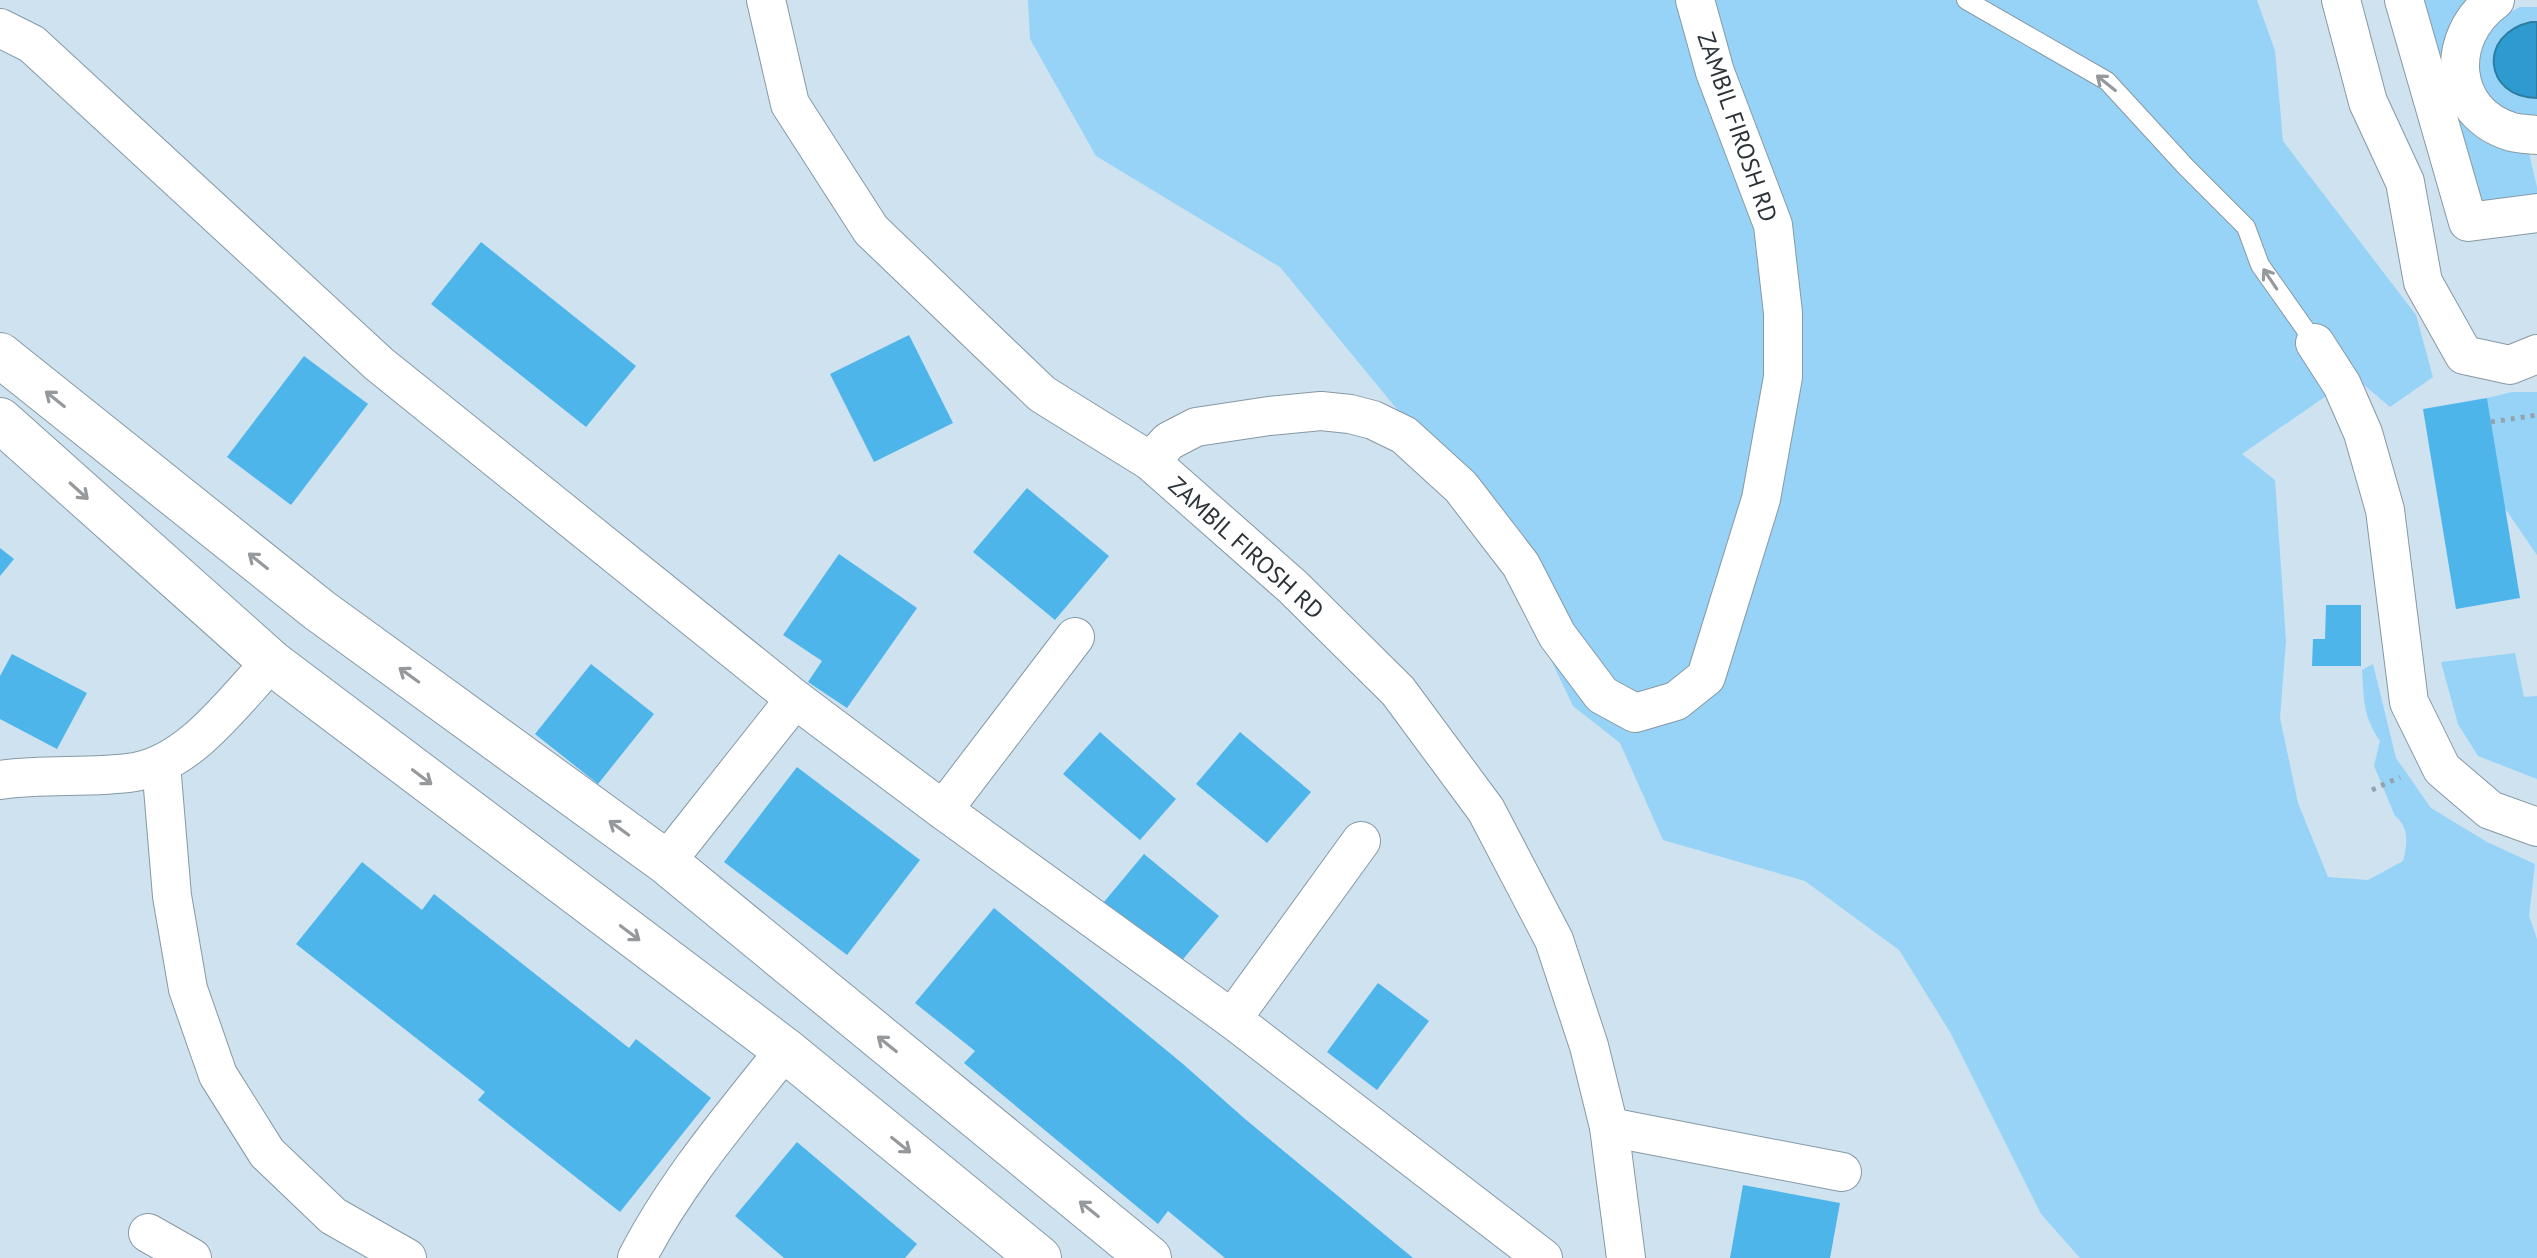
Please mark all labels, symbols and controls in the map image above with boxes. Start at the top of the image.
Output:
street label: ZAMBIL FIROSH RD [1690,28,1784,226]
one-way arrow [2096,74,2117,91]
one-way arrow [2262,269,2278,291]
one-way arrow [45,390,66,408]
street label: ZAMBIL FIROSH RD [1162,470,1331,626]
one-way arrow [69,481,89,499]
one-way arrow [248,552,269,570]
one-way arrow [399,667,420,684]
one-way arrow [411,768,433,785]
one-way arrow [609,820,631,837]
one-way arrow [619,925,640,942]
one-way arrow [878,1035,898,1053]
one-way arrow [890,1136,911,1154]
one-way arrow [1078,1200,1099,1218]

